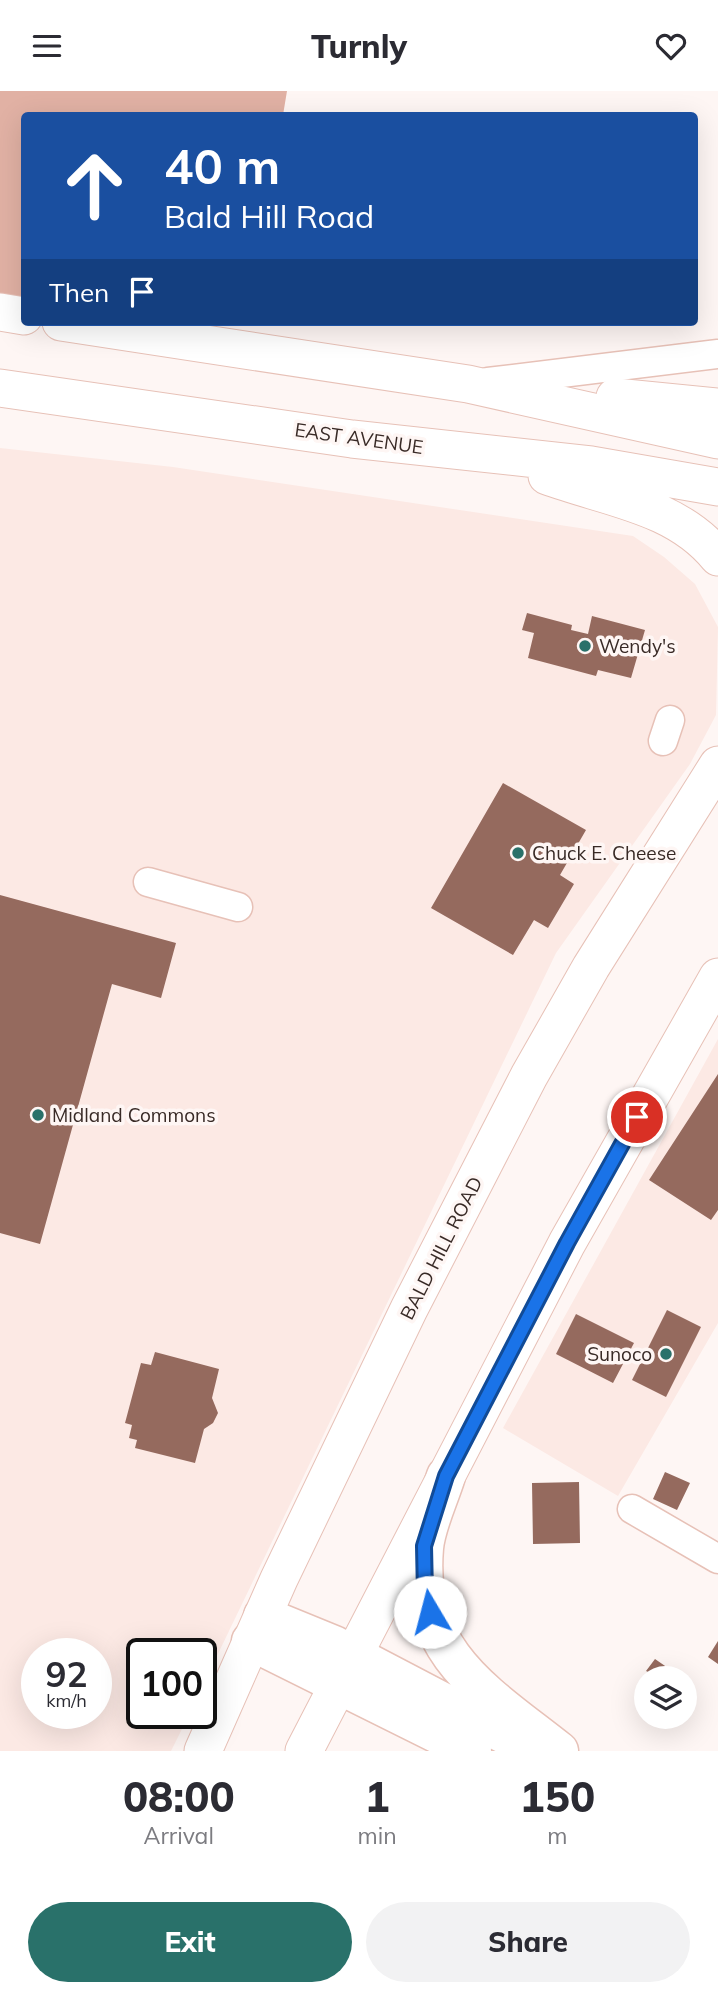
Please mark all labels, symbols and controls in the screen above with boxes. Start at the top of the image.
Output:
text: Turnly [311,26,407,66]
icon: menu [28,27,66,65]
icon: heart [652,27,690,65]
text: 40 m [164,135,280,196]
icon: ahead [49,140,140,231]
text: Bald Hill Road [164,196,374,236]
icon: arrive [123,273,161,311]
text: Then [49,276,109,309]
street label: EAST AVENUE [293,417,425,459]
place label: Wendy's [599,634,676,658]
marker: Wendy's [577,638,593,654]
place label: Chuck E. Cheese [532,841,676,865]
marker: Chuck E. Cheese [510,845,526,861]
pin [607,1087,667,1147]
icon: arrive [618,1098,656,1136]
place label: Midland Commons [52,1103,216,1127]
marker: Midland Commons [30,1107,46,1123]
street label: BALD HILL ROAD [395,1173,487,1323]
place label: Sunoco [587,1342,652,1366]
marker: Sunoco [658,1346,674,1362]
position arrow [393,1575,467,1649]
speed limit sign: 100 [126,1638,217,1729]
text: 92 [45,1652,88,1696]
map controls [634,1666,697,1729]
button: layers [634,1666,697,1729]
text: km/h [46,1689,87,1712]
text: 08:00 [123,1770,235,1823]
text: 1 [364,1770,390,1823]
text: 150 [520,1770,595,1823]
text: Arrival [144,1821,214,1850]
text: min [357,1821,397,1850]
text: m [547,1821,567,1850]
button: Exit [28,1902,352,1982]
button: Share [366,1902,690,1982]

